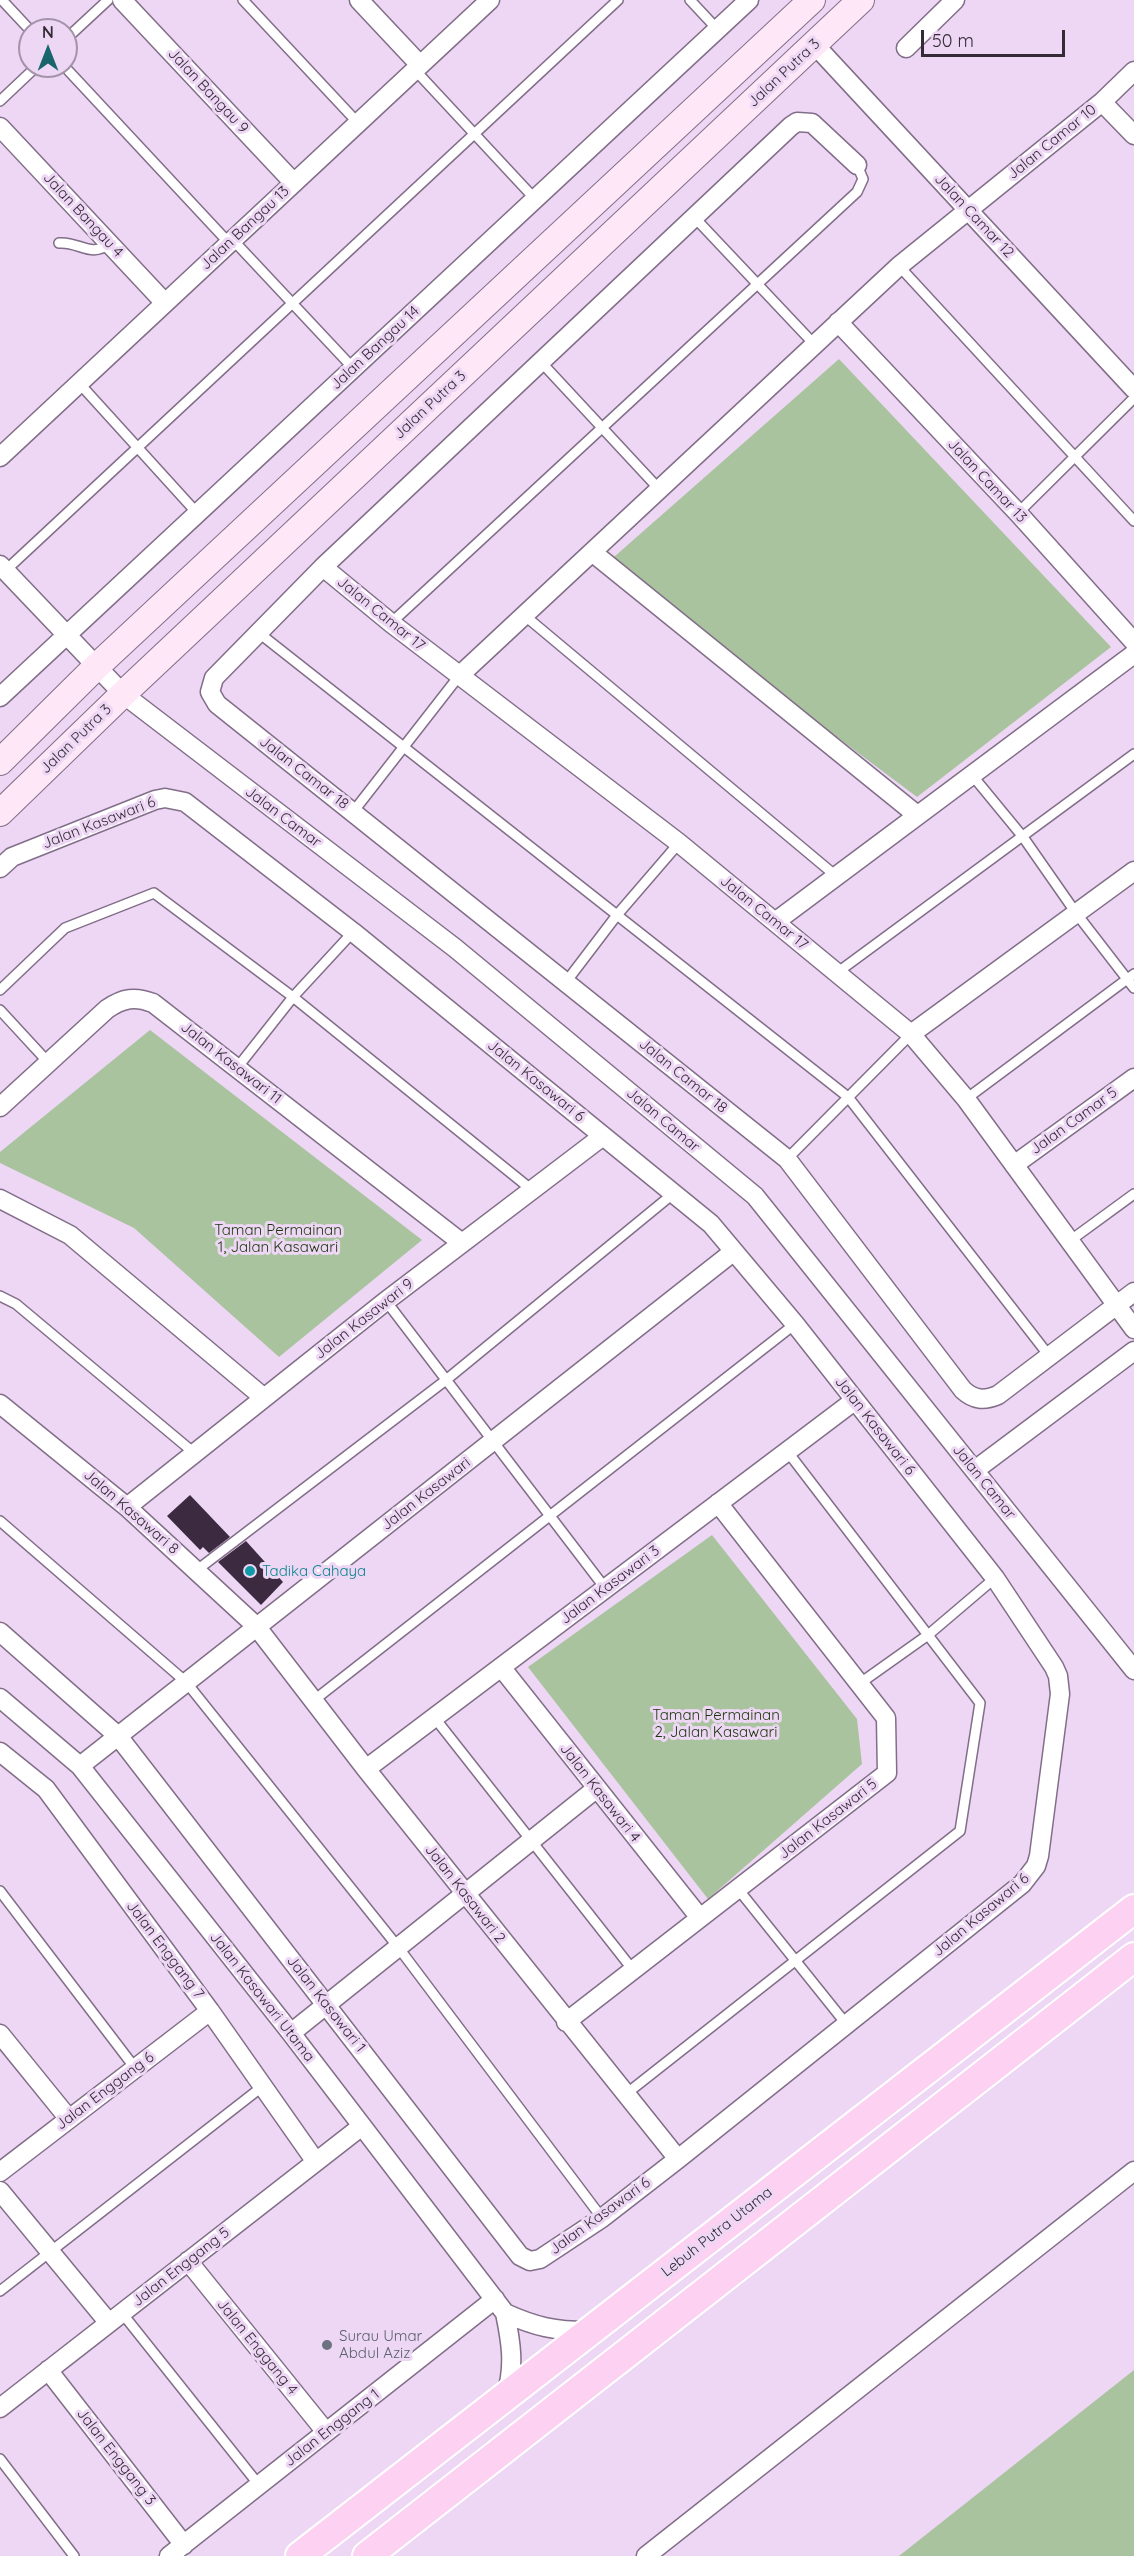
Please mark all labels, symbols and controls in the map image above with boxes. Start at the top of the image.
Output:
north arrow [18,18,78,78]
scale bar [924,18,1068,56]
text: N [42,22,54,42]
text: 50 m [932,29,974,52]
street label: Jalan Putra 3 [744,35,824,111]
street label: Jalan Bangau 9 [164,45,252,137]
street label: Jalan Camar 10 [1004,101,1100,183]
street label: Jalan Bangau 4 [39,169,127,261]
street label: Jalan Camar 12 [930,170,1018,262]
street label: Jalan Bangau 13 [197,182,293,274]
street label: Jalan Bangau 14 [327,302,423,394]
street label: Jalan Putra 3 [390,367,470,443]
street label: Jalan Camar 13 [944,435,1030,527]
street label: Jalan Camar 17 [333,573,429,655]
street label: Jalan Putra 3 [37,701,115,777]
street label: Jalan Camar 18 [256,733,352,813]
street label: Jalan Camar [241,783,325,851]
street label: Jalan Kasawari 6 [40,793,158,853]
street label: Jalan Camar 17 [716,872,812,954]
street label: Jalan Kasawari 11 [177,1018,285,1108]
street label: Jalan Camar 18 [635,1035,731,1117]
street label: Jalan Kasawari 6 [484,1036,588,1126]
street label: Jalan Camar [623,1084,703,1156]
street label: Jalan Camar 5 [1027,1084,1121,1158]
park label: Taman Permainan 1, Jalan Kasawari [214,1221,342,1256]
street label: Jalan Kasawari 9 [311,1275,417,1363]
street label: Jalan Kasawari 6 [831,1373,919,1479]
street label: Jalan Camar [949,1441,1019,1523]
street label: Jalan Kasawari [378,1454,474,1534]
street label: Jalan Kasawari 8 [80,1466,182,1558]
street label: Jalan Kasawari 3 [557,1542,663,1628]
place label: Tadika Cahaya [262,1562,366,1580]
marker: Tadika Cahaya [243,1564,257,1578]
park label: Taman Permainan 2, Jalan Kasawari [652,1706,780,1741]
street label: Jalan Kasawari 4 [556,1740,644,1846]
street label: Jalan Kasawari 5 [775,1775,881,1863]
street label: Jalan Kasawari 2 [421,1841,509,1947]
street label: Jalan Kasawari 6 [929,1870,1033,1960]
street label: Jalan Enggang 7 [122,1898,208,2002]
street label: Jalan Kasawari Utama [206,1929,318,2065]
street label: Jalan Kasawari 1 [283,1952,369,2056]
street label: Jalan Enggang 6 [52,2048,158,2134]
street label: Jalan Kasawari 6 [546,2173,654,2259]
street label: Lebuh Putra Utama [658,2183,776,2281]
street label: Jalan Enggang 5 [129,2224,233,2310]
street label: Jalan Enggang 4 [213,2296,301,2398]
place label: Surau Umar Abdul Aziz [339,2327,422,2362]
marker: Surau Umar Abdul Aziz [320,2338,334,2352]
street label: Jalan Enggang 1 [281,2385,383,2471]
street label: Jalan Enggang 3 [73,2405,159,2509]

